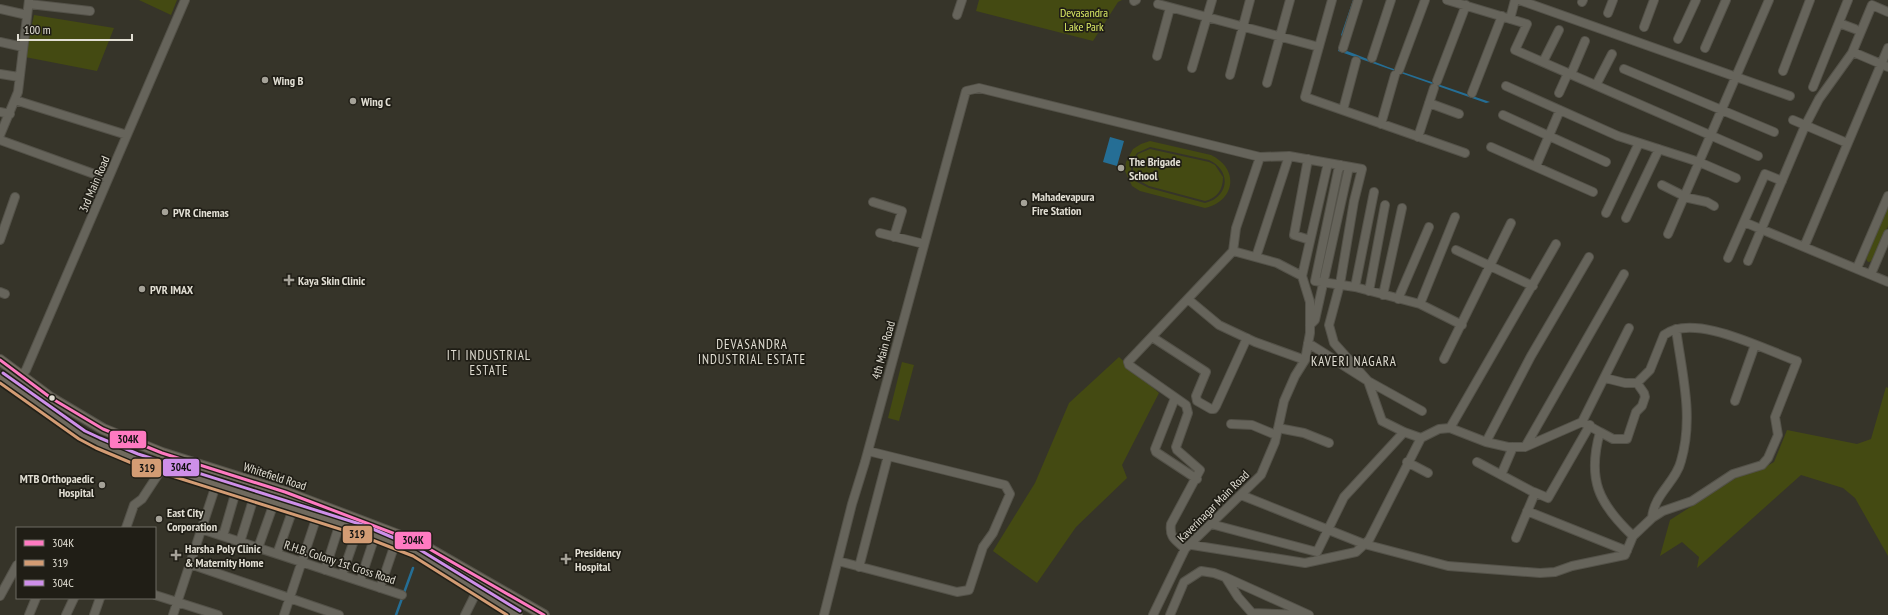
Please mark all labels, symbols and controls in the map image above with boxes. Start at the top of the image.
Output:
park label: Devasandra Lake Park [1060,5,1108,34]
scale bar [18,16,132,42]
text: 100 m [24,22,51,37]
place label: Wing B [272,73,303,88]
marker: Wing B [260,75,270,85]
place label: Wing C [360,94,391,109]
marker: Wing C [348,96,358,106]
street label: 3rd Main Road [75,154,113,214]
place label: The Brigade School [1129,154,1181,183]
marker: The Brigade School [1116,163,1126,173]
place label: Mahadevapura Fire Station [1032,189,1095,218]
marker: Mahadevapura Fire Station [1019,198,1029,208]
place label: PVR Cinemas [173,205,229,220]
marker: PVR Cinemas [160,207,170,217]
place label: Kaya Skin Clinic [298,273,366,288]
marker: Kaya Skin Clinic [283,274,295,286]
place label: PVR IMAX [150,282,194,297]
marker: PVR IMAX [137,284,147,294]
street label: 4th Main Road [868,319,898,381]
district label: DEVASANDRA INDUSTRIAL ESTATE [698,336,806,368]
district label: ITI INDUSTRIAL ESTATE [447,347,531,379]
district label: KAVERI NAGARA [1311,353,1397,370]
unlabelled marker [47,393,57,403]
line badge: 304K [109,430,147,449]
text: 304K [117,432,139,446]
line badge: 319 [131,458,162,478]
line badge: 304C [162,458,200,477]
street label: Whitefield Road [242,459,308,493]
text: 304C [171,460,191,474]
text: 319 [139,461,155,475]
street label: Kaverinagar Main Road [1174,467,1252,545]
place label: MTB Orthopaedic Hospital [20,471,95,500]
marker: MTB Orthopaedic Hospital [97,480,107,490]
place label: East City Corporation [167,505,217,534]
marker: East City Corporation [154,514,164,524]
line badge: 319 [342,525,373,544]
legend [16,527,156,599]
text: 319 [349,527,365,541]
line badge: 304K [394,531,432,550]
text: 304K [402,533,424,547]
text: 304K [52,535,74,550]
street label: R.H.B. Colony 1st Cross Road [282,537,398,587]
place label: Harsha Poly Clinic & Maternity Home [185,541,264,570]
place label: Presidency Hospital [575,545,621,574]
marker: Harsha Poly Clinic & Maternity Home [170,549,182,561]
marker: Presidency Hospital [560,553,572,565]
text: 319 [52,555,68,570]
text: 304C [52,575,74,590]

